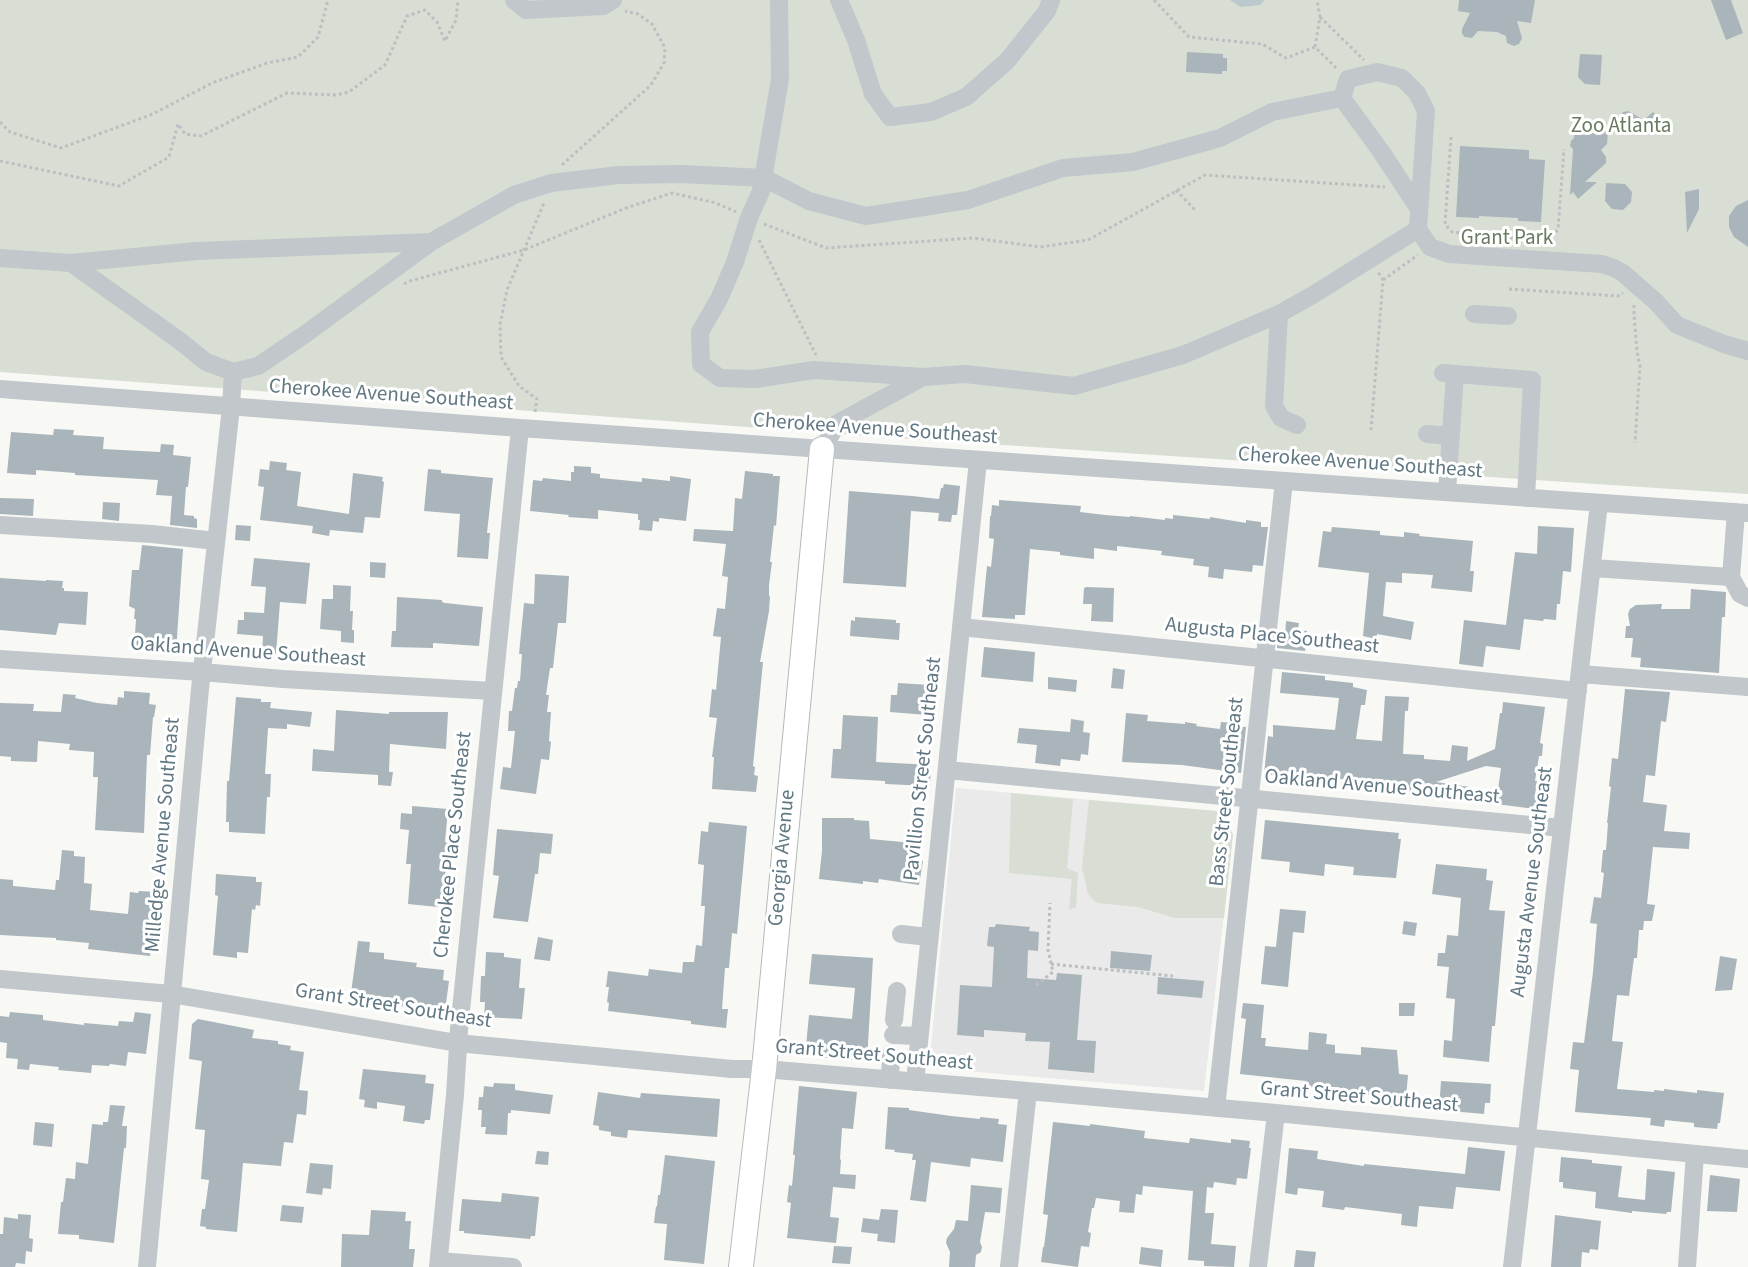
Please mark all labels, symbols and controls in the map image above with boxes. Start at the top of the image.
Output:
park label: Zoo Atlanta [1571,114,1671,140]
park label: Grant Park [1461,226,1553,252]
street label: Cherokee Avenue Southeast [268,375,514,417]
street label: Cherokee Avenue Southeast [752,409,998,451]
street label: Cherokee Avenue Southeast [1237,443,1483,485]
street label: Augusta Place Southeast [1164,613,1380,661]
street label: Oakland Avenue Southeast [129,632,367,674]
street label: Pavillion Street Southeast [900,656,948,882]
street label: Bass Street Southeast [1206,696,1250,888]
street label: Milledge Avenue Southeast [141,716,187,954]
street label: Cherokee Place Southeast [430,730,478,960]
street label: Oakland Avenue Southeast [1263,765,1501,811]
street label: Augusta Avenue Southeast [1506,765,1560,999]
street label: Georgia Avenue [764,789,802,927]
street label: Grant Street Southeast [293,979,493,1035]
street label: Grant Street Southeast [774,1035,974,1077]
street label: Grant Street Southeast [1259,1077,1459,1119]

